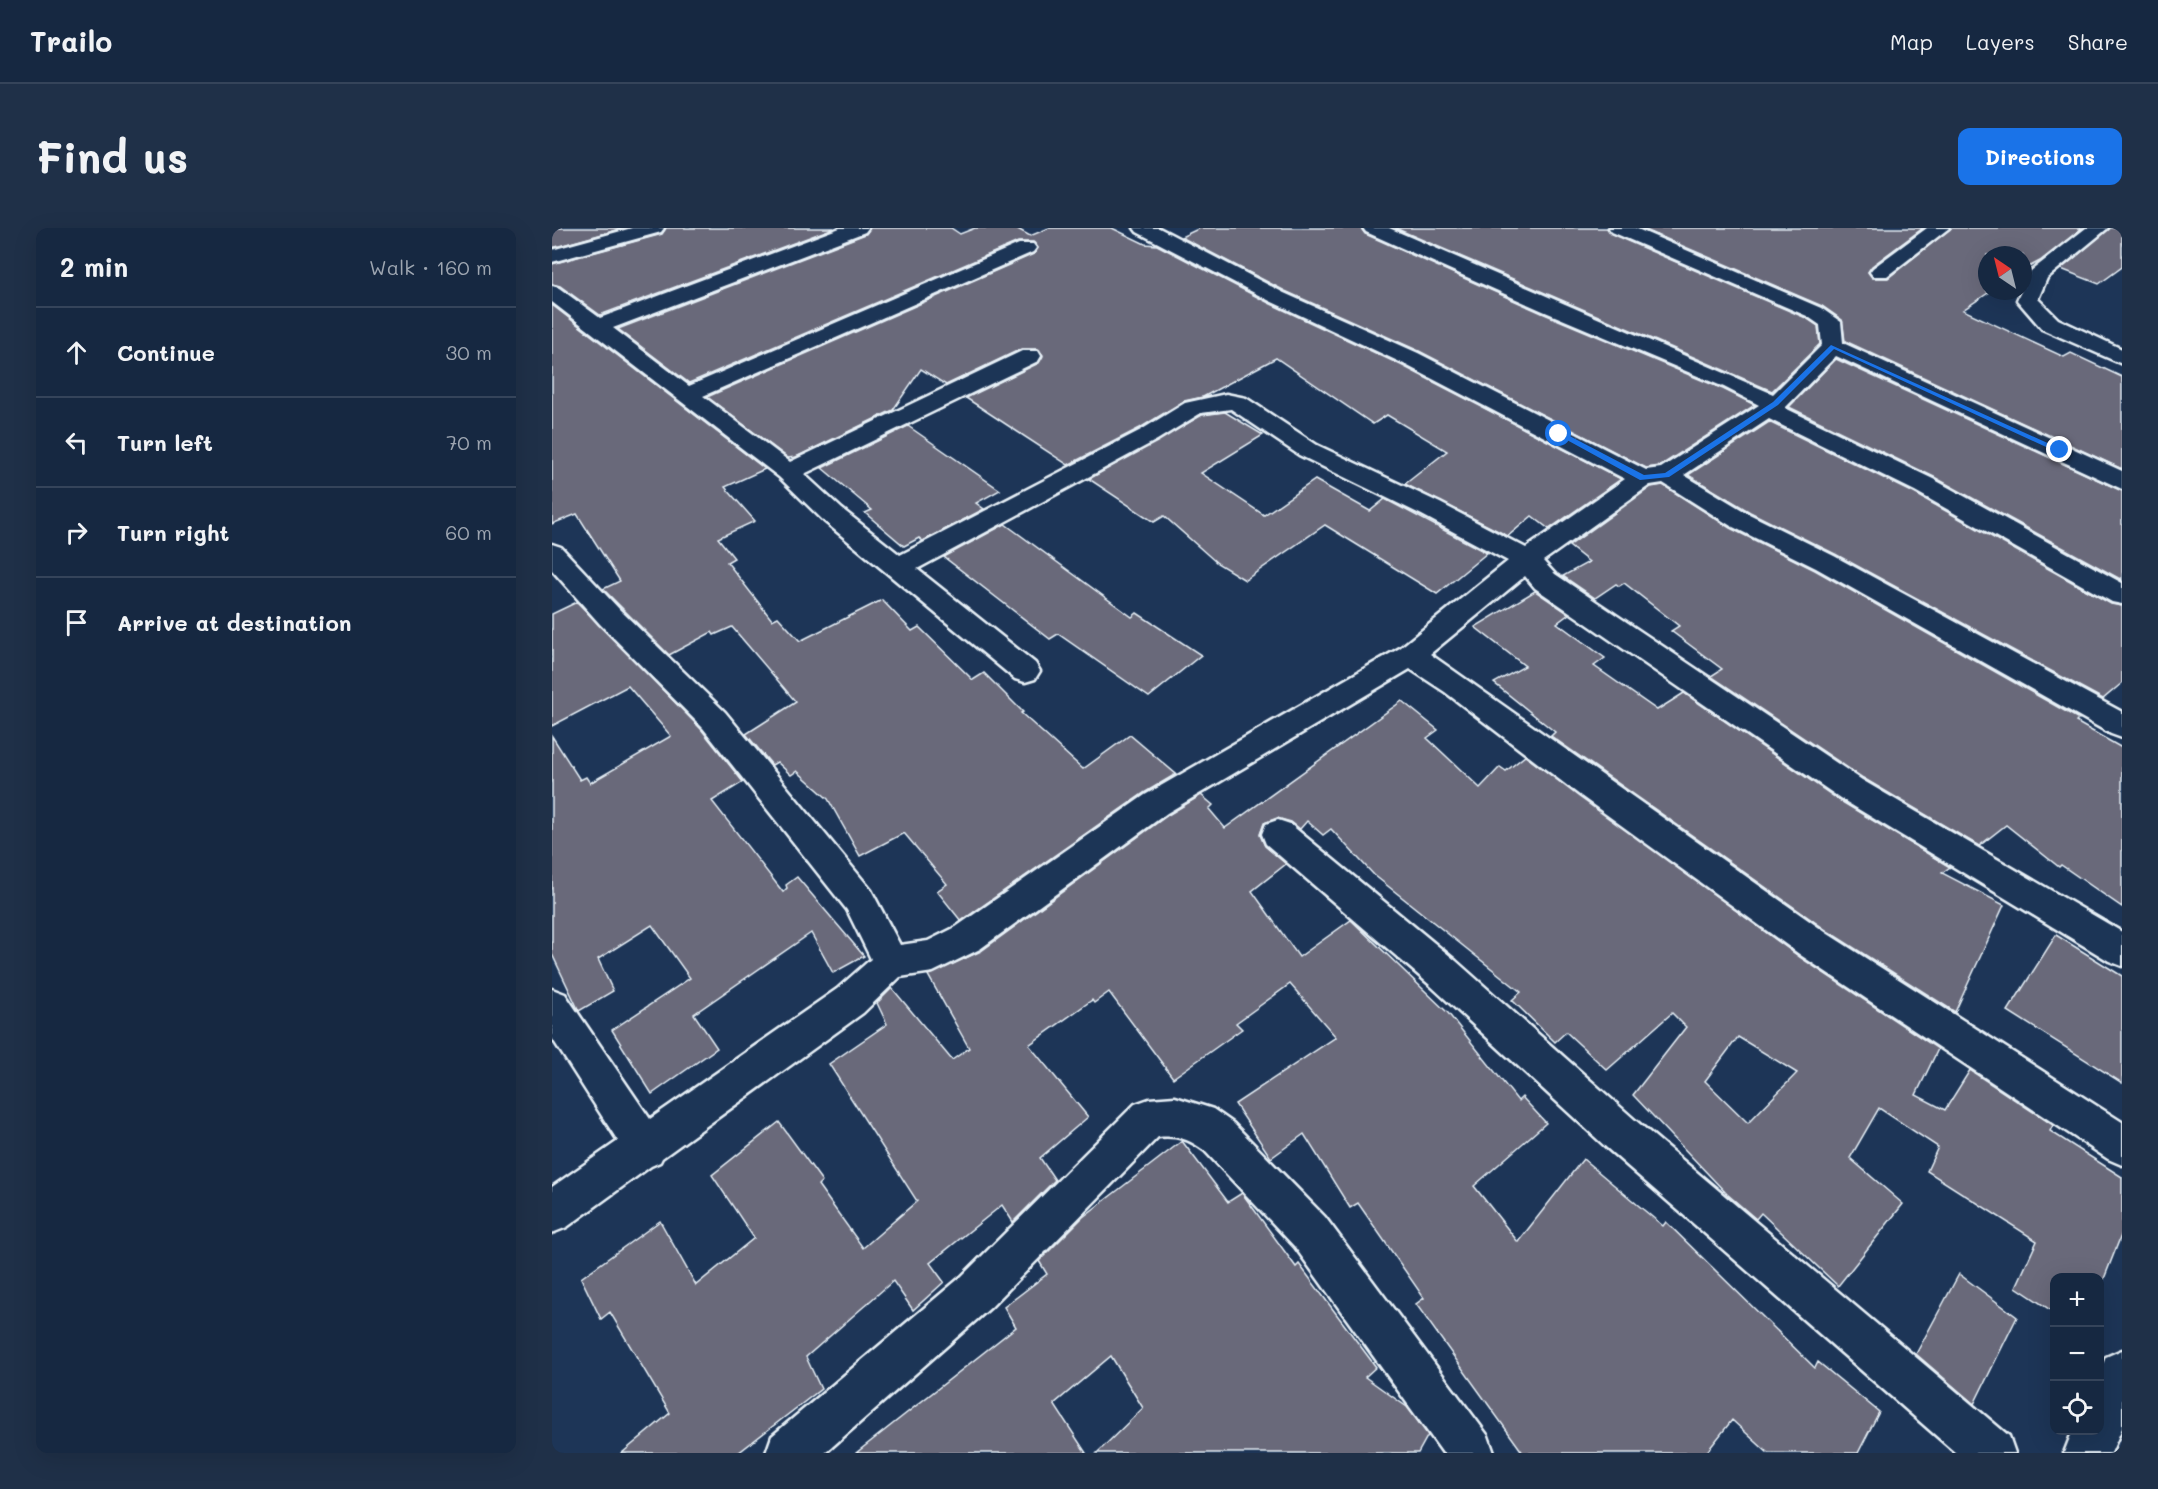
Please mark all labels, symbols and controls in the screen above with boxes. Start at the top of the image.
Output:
text: Trailo [30,23,112,59]
text: Map [1890,28,1933,55]
text: Layers [1966,28,2035,55]
text: Share [2068,28,2128,55]
button: Directions [1958,128,2122,185]
text: Find us [36,129,188,184]
north arrow [1978,246,2032,300]
text: 2 min [60,250,128,284]
text: Walk · 160 m [369,254,492,280]
icon: ahead [60,336,93,369]
text: Continue [117,338,215,367]
text: 30 m [446,339,492,365]
route start [1545,420,1571,446]
icon: left [60,426,93,459]
text: Turn left [117,428,213,457]
text: 70 m [446,429,492,455]
route end [2046,436,2072,462]
icon: right [60,516,93,549]
text: Turn right [117,518,229,547]
text: 60 m [445,519,492,545]
icon: arrive [60,606,93,639]
text: Arrive at destination [117,608,352,637]
map controls [2050,1273,2104,1435]
button: + [2050,1273,2104,1327]
button: − [2050,1327,2104,1381]
button: locate [2050,1381,2104,1435]

